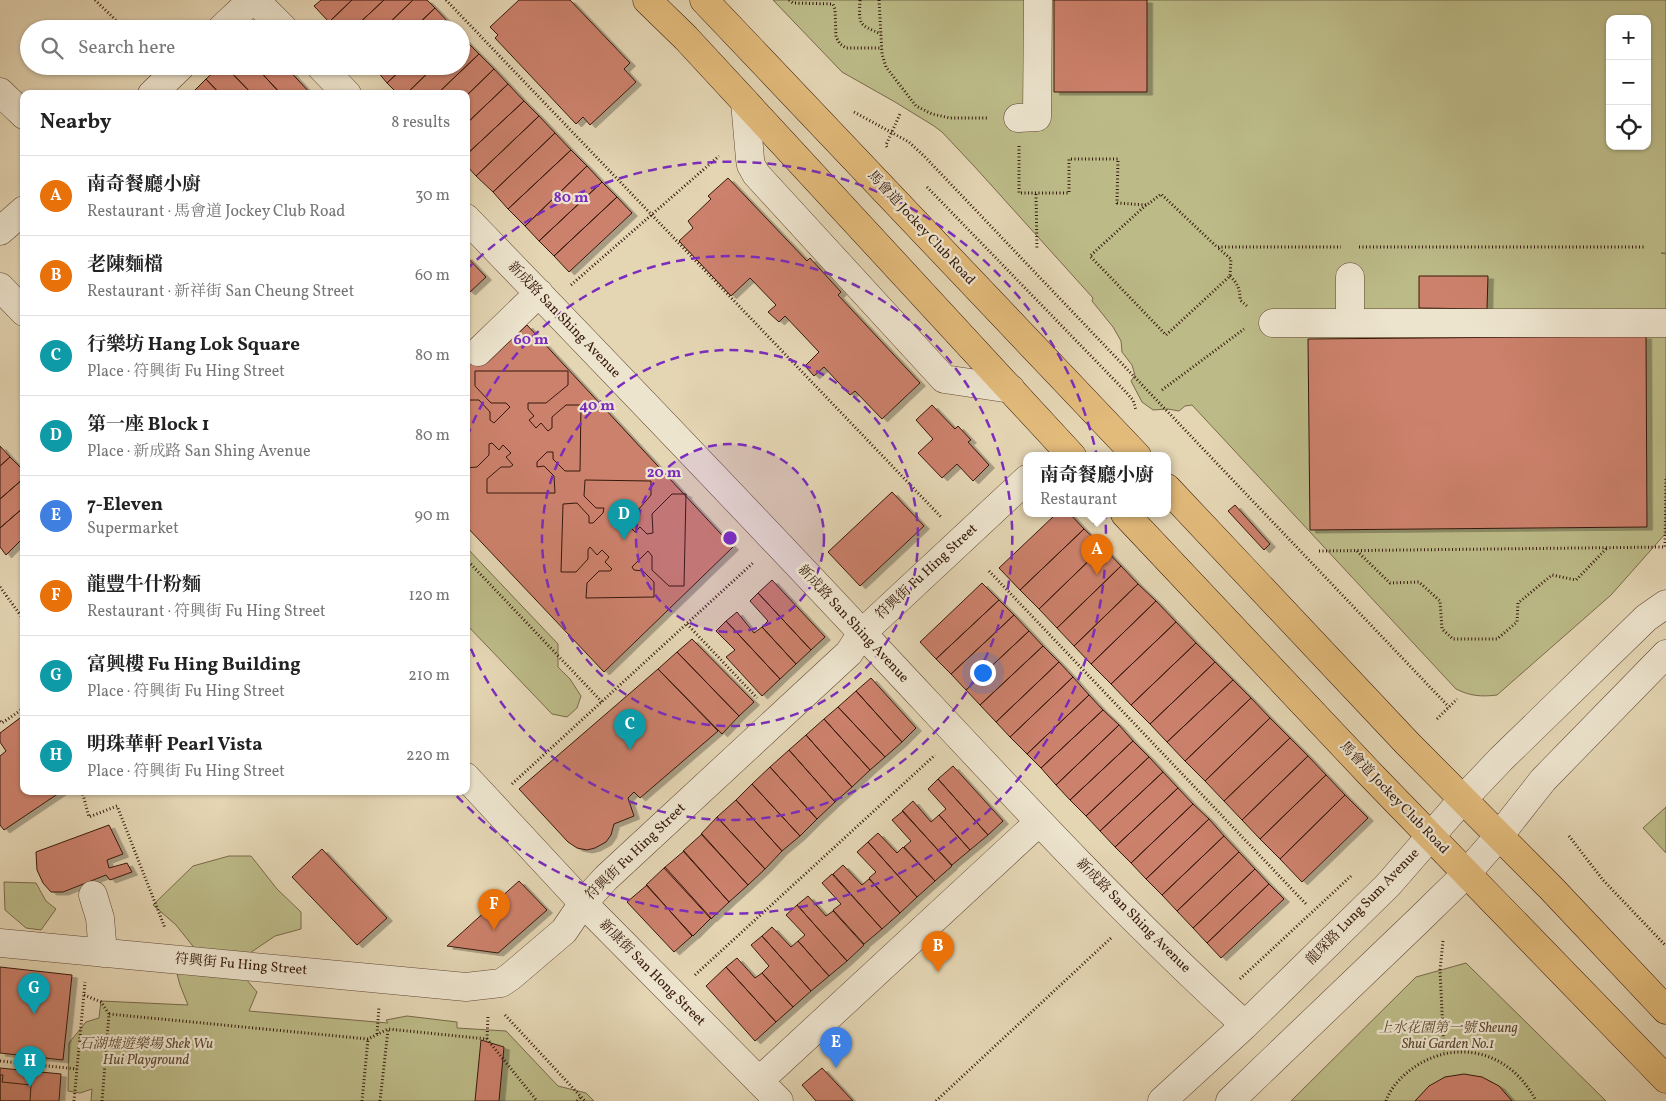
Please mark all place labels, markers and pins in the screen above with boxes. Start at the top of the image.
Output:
pin: D [608,499,640,540]
centre of rings [721,529,739,547]
pin: A [1081,534,1113,575]
pin: C [614,709,646,750]
pin: F [478,889,510,930]
pin: B [922,931,954,972]
pin: G [18,973,50,1014]
pin: E [820,1027,852,1068]
pin: H [14,1046,46,1087]

